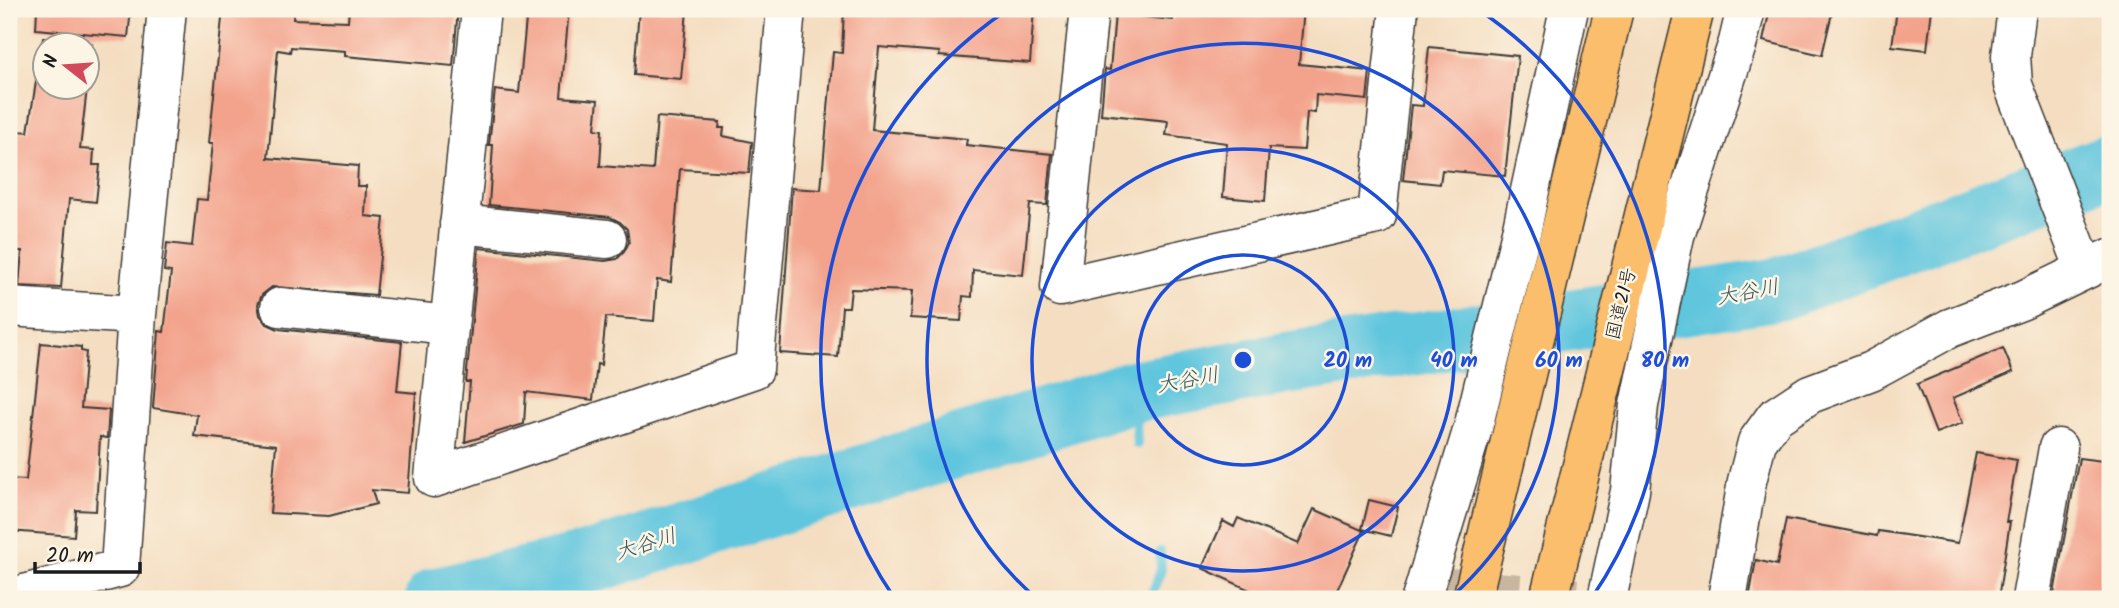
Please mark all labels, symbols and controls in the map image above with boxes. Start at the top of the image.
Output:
north arrow [32,32,102,102]
text: N [36,51,68,72]
street label: 国道21号 [1598,264,1646,344]
water label: 大谷川 [1714,271,1782,315]
text: 20 m [1324,345,1372,378]
text: 40 m [1430,345,1478,378]
text: 60 m [1535,345,1583,378]
text: 80 m [1641,345,1689,378]
centre of rings [1231,348,1255,372]
water label: 大谷川 [1154,359,1222,403]
water label: 大谷川 [611,520,681,570]
scale bar [35,531,140,575]
text: 20 m [46,540,94,573]

